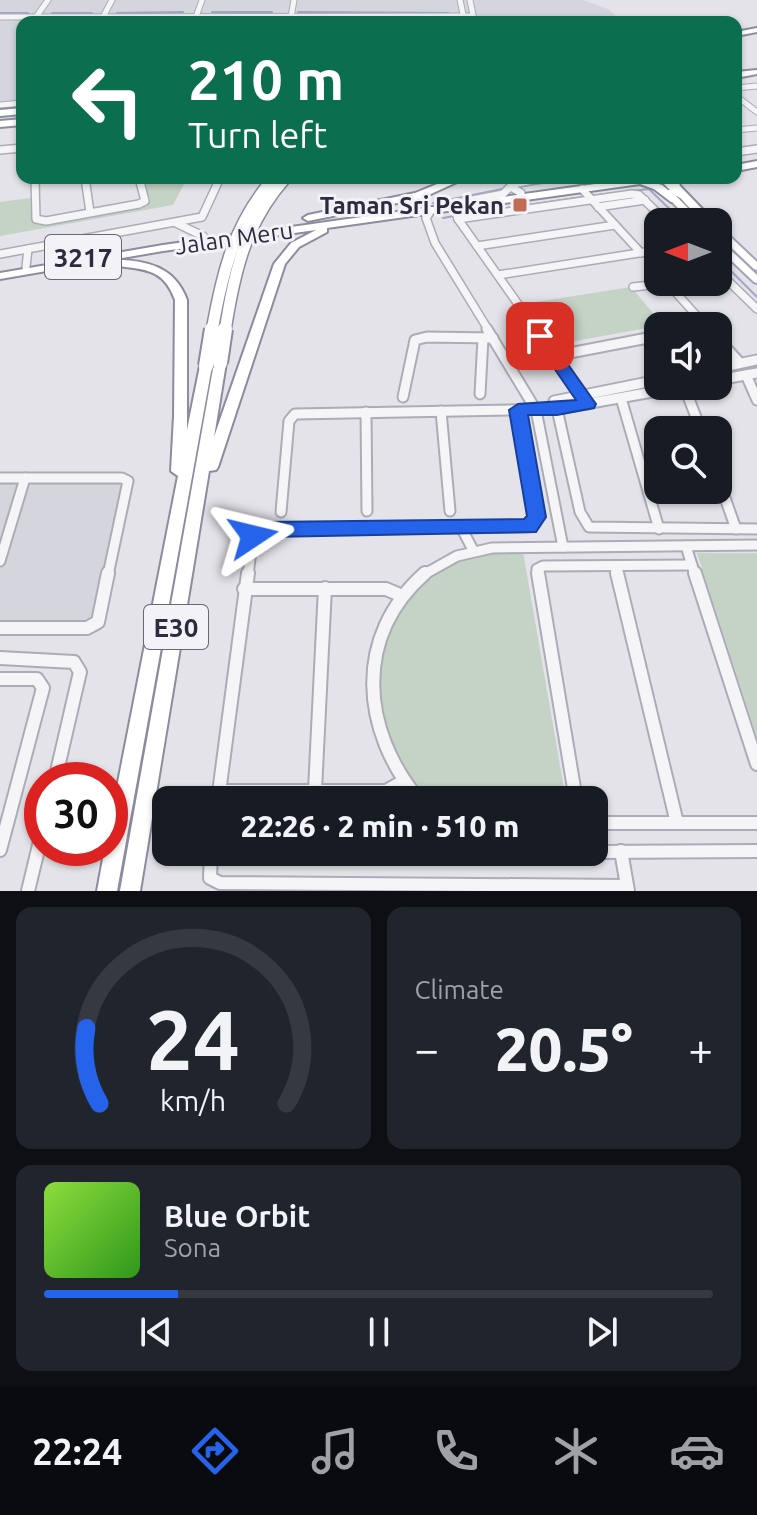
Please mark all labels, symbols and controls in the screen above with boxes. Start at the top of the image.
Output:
icon: left [56,48,160,152]
text: 210 m [188,48,344,111]
text: Turn left [188,114,327,155]
place label: Taman Sri Pekan [320,192,504,219]
marker: Taman Sri Pekan [511,196,529,214]
north arrow [644,208,732,296]
map controls [644,208,732,504]
street label: Jalan Meru [173,216,295,260]
road number: 3217 [45,235,121,279]
pin [506,302,574,370]
button: sound [644,312,732,400]
icon: arrive [518,314,562,358]
button: search [644,416,732,504]
position arrow [211,494,295,578]
road number: E30 [144,605,208,649]
speed limit sign: 30 [24,762,128,866]
text: 22:26 · 2 min · 510 m [241,809,519,843]
text: Climate [415,975,504,1004]
text: 24 [146,992,240,1086]
text: 20.5° [495,1015,633,1082]
text: − [415,1024,439,1073]
text: + [688,1024,713,1073]
text: km/h [160,1084,226,1116]
text: Blue Orbit [164,1199,310,1233]
text: Sona [164,1233,221,1262]
icon: previous [134,1310,178,1354]
icon: pause [357,1310,401,1354]
icon: next [580,1310,624,1354]
icon: directions [187,1423,243,1479]
icon: music [307,1423,363,1479]
icon: phone [428,1423,484,1479]
icon: climate [548,1423,604,1479]
icon: car [669,1423,725,1479]
text: 22:24 [32,1431,122,1472]

